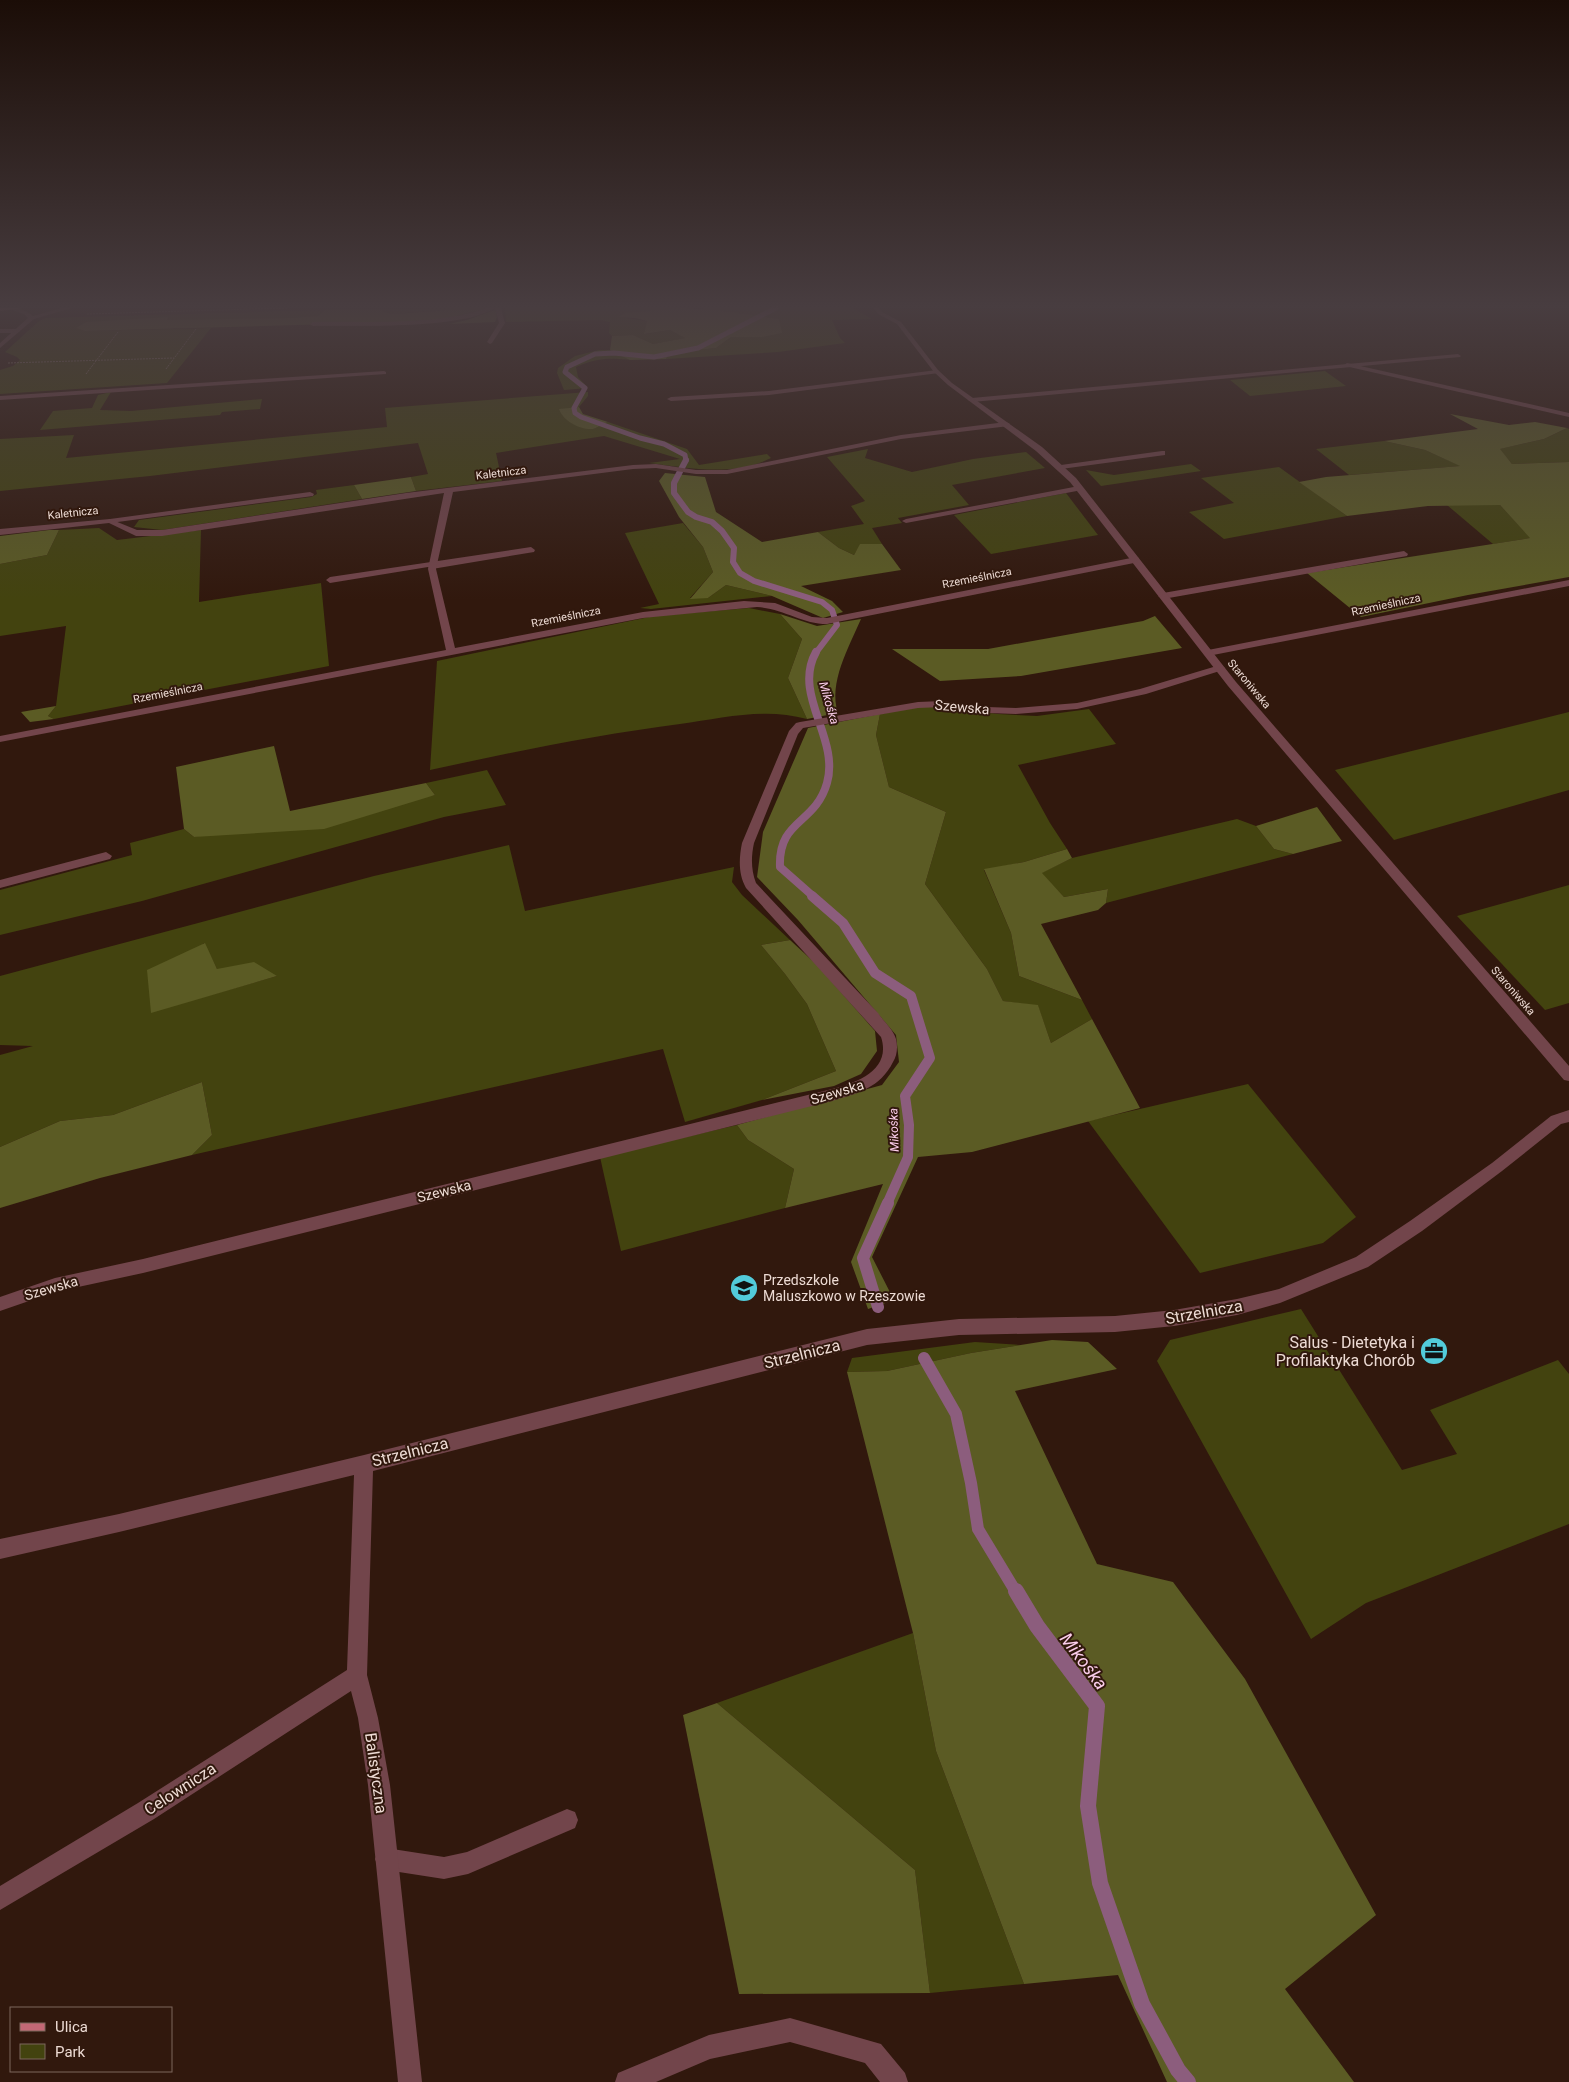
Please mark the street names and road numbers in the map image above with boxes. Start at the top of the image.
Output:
street label: Kaletnicza [475,463,527,483]
street label: Kaletnicza [47,504,99,522]
street label: Rzemieślnicza [941,565,1013,591]
street label: Rzemieślnicza [1350,591,1422,619]
street label: Rzemieślnicza [530,604,602,630]
street label: Staroniwska [1225,657,1273,711]
street label: Rzemieślnicza [132,680,204,706]
street label: Szewska [934,697,990,717]
street label: Staroniwska [1488,964,1538,1018]
street label: Szewska [808,1076,866,1108]
street label: Szewska [415,1177,473,1205]
street label: Szewska [22,1273,80,1303]
street label: Strzelnicza [1164,1296,1244,1328]
street label: Strzelnicza [762,1335,842,1373]
street label: Strzelnicza [370,1433,450,1471]
street label: Balistyczna [361,1731,391,1815]
street label: Celownicza [141,1759,219,1819]

